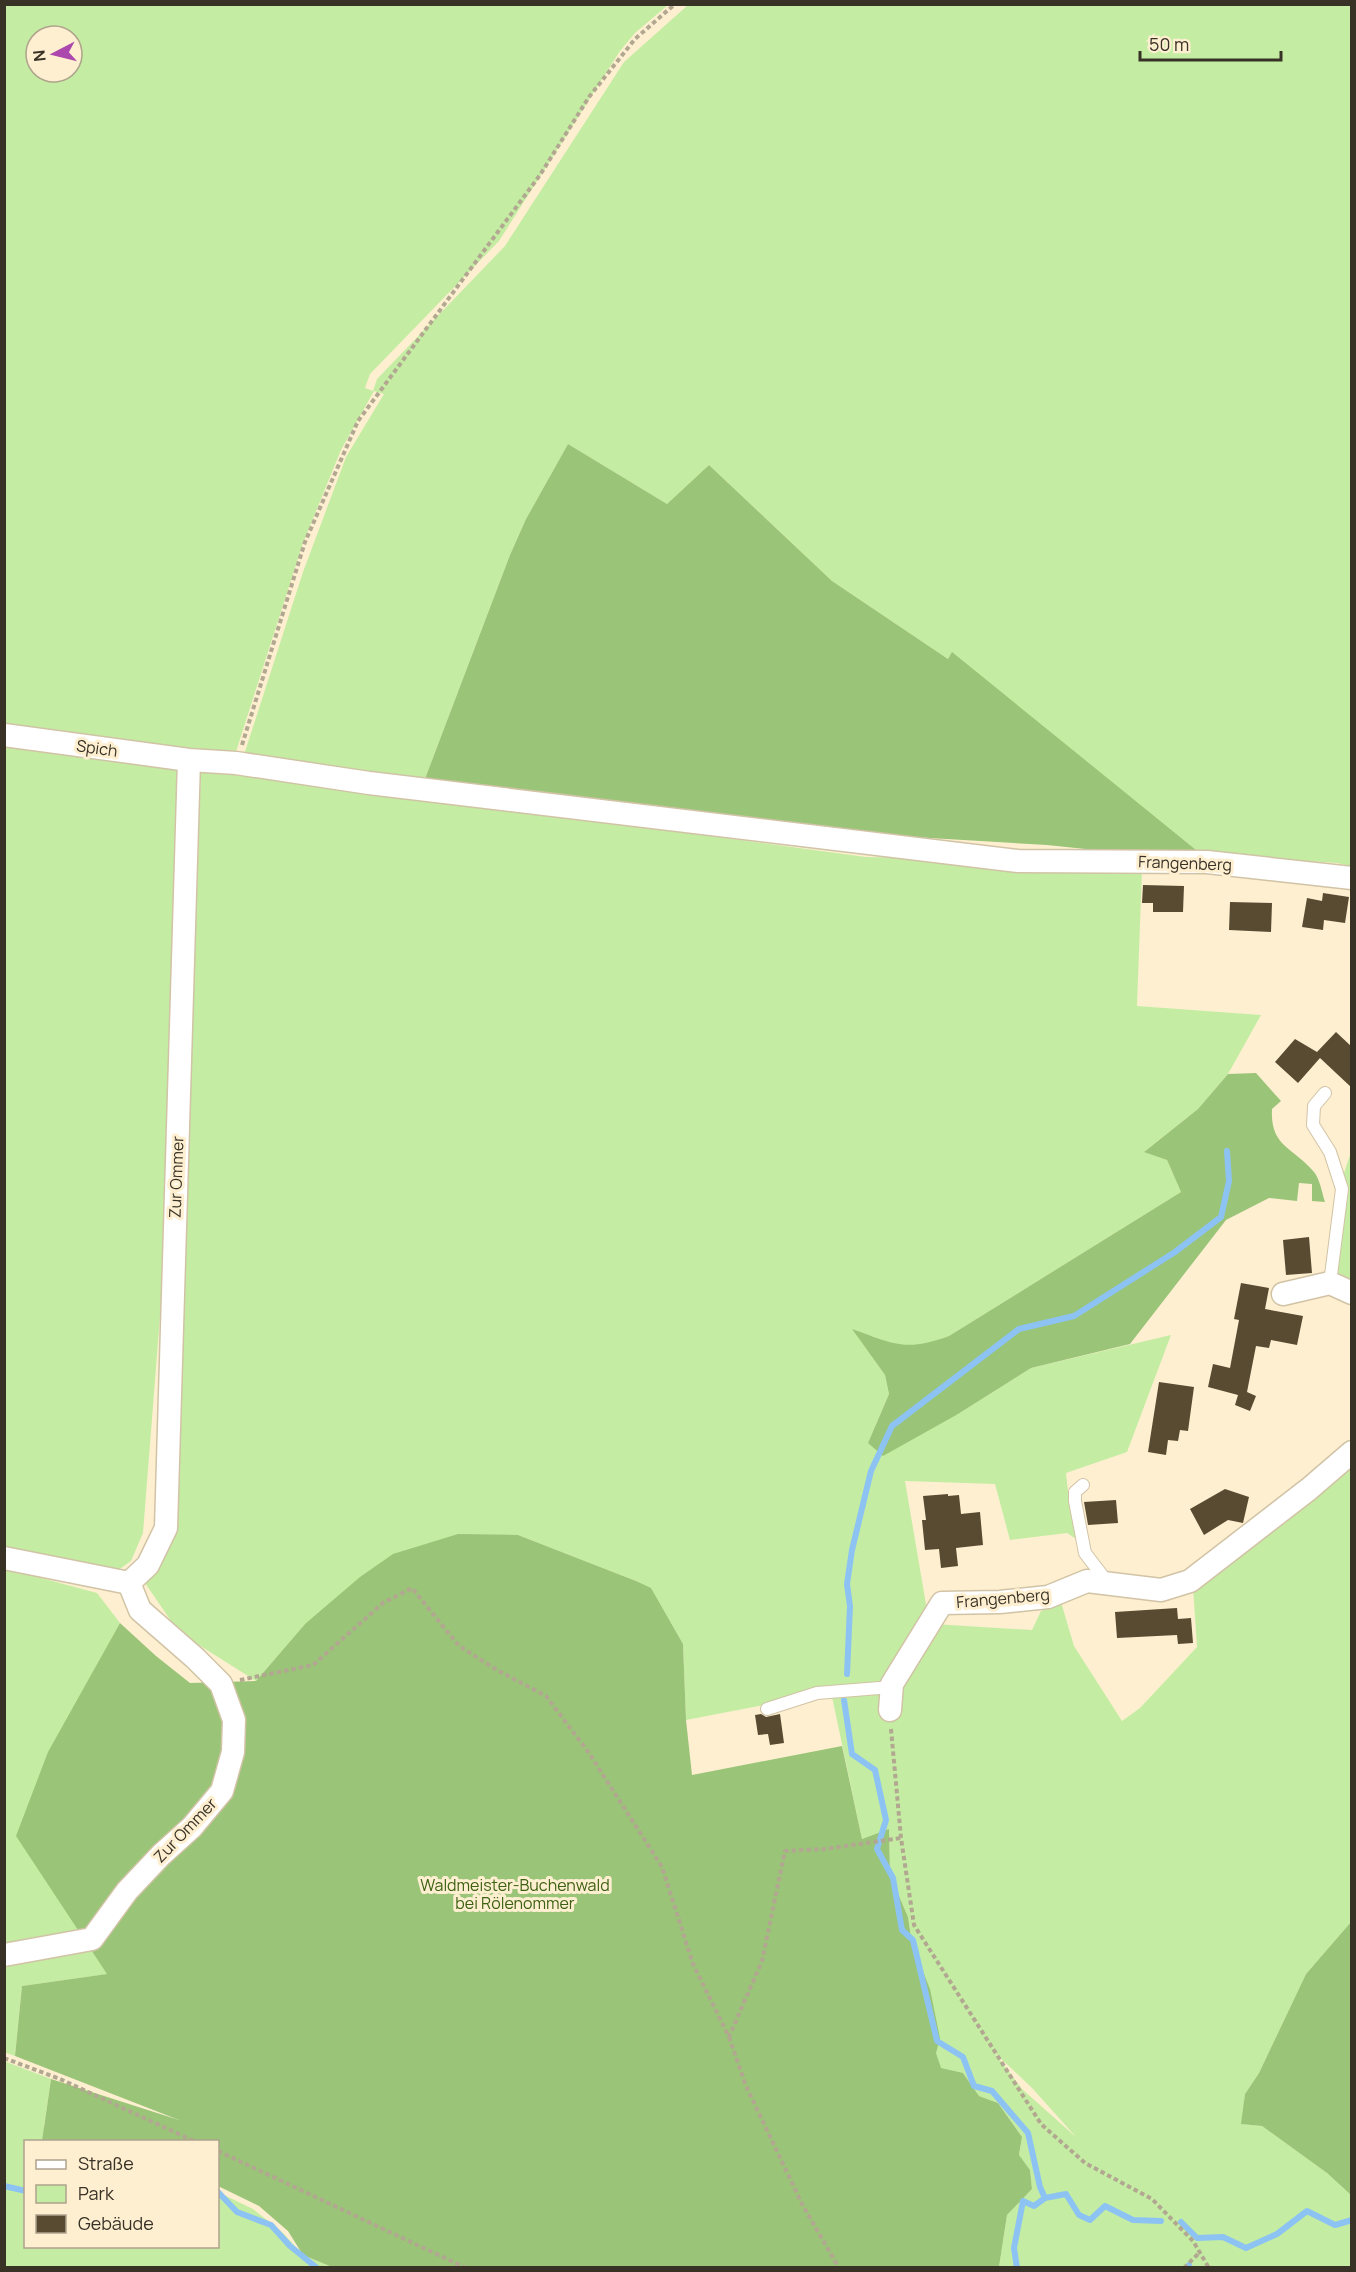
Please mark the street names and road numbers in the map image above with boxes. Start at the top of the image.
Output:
street label: Spich [75,734,119,762]
street label: Frangenberg [1138,850,1232,876]
street label: Zur Ommer [164,1135,188,1218]
street label: Frangenberg [955,1583,1051,1613]
street label: Zur Ommer [149,1793,222,1867]

